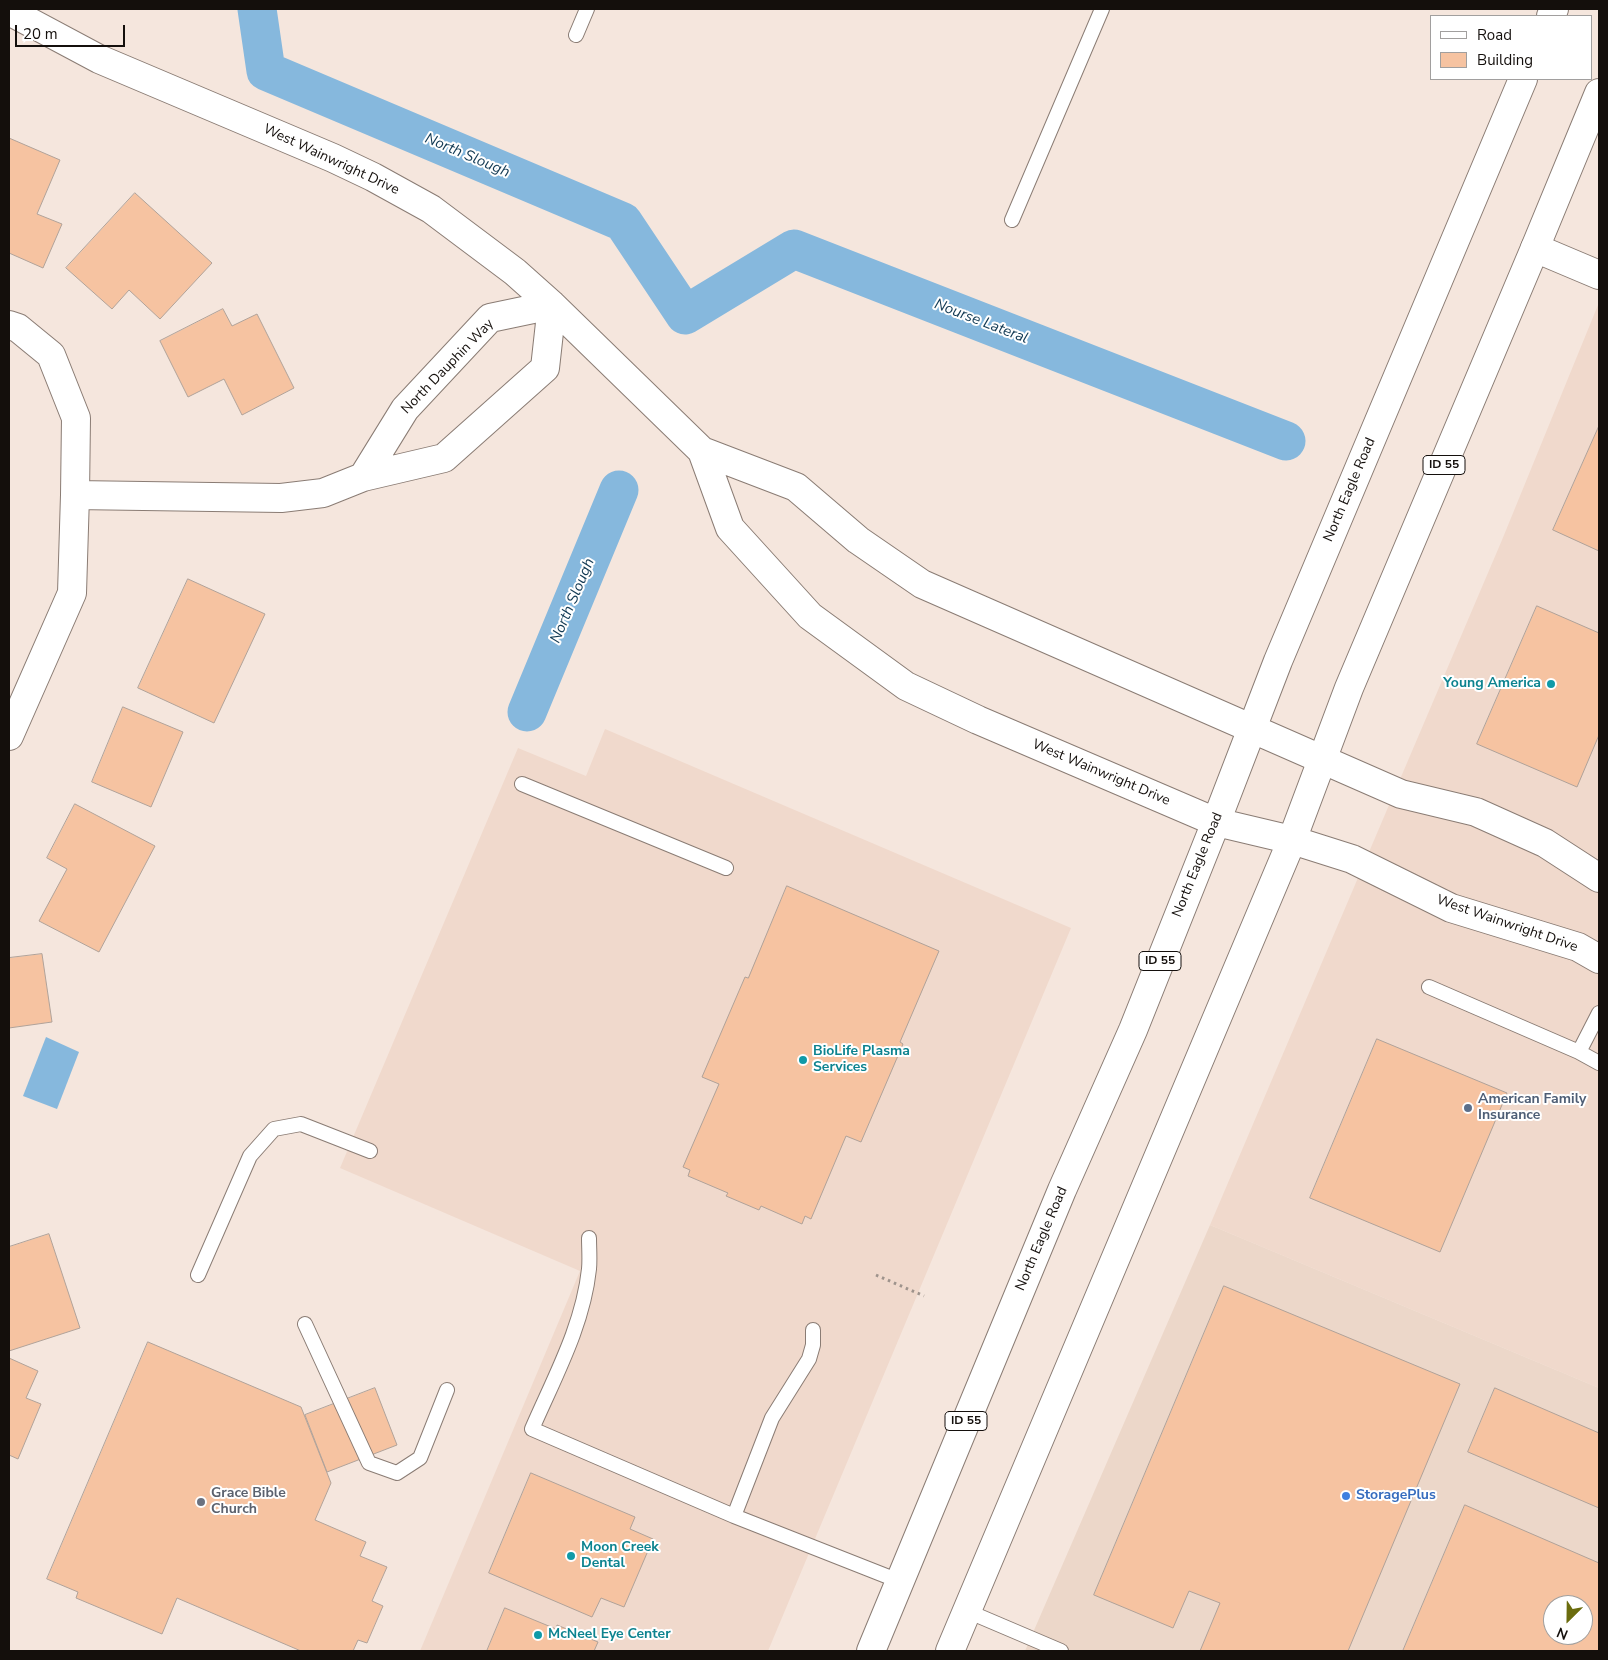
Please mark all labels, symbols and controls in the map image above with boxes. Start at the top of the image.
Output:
scale bar [18,15,128,47]
legend [1430,15,1593,80]
text: 20 m [23,24,58,44]
text: Road [1477,25,1512,45]
text: Building [1477,50,1533,70]
street label: West Wainwright Drive [260,121,402,199]
water label: North Slough [422,130,512,182]
water label: Nourse Lateral [932,296,1030,348]
street label: North Dauphin Way [398,316,498,418]
street label: North Eagle Road [1321,435,1379,545]
road number: ID 55 [1423,456,1465,474]
water label: North Slough [547,556,599,646]
place label: Young America [1443,676,1541,692]
marker: Young America [1545,678,1557,690]
street label: West Wainwright Drive [1029,736,1173,810]
street label: North Eagle Road [1169,810,1227,920]
street label: West Wainwright Drive [1434,892,1580,956]
road number: ID 55 [1139,951,1181,970]
place label: BioLife Plasma Services [813,1044,910,1076]
marker: BioLife Plasma Services [797,1054,809,1066]
place label: American Family Insurance [1478,1092,1586,1124]
marker: American Family Insurance [1462,1102,1474,1114]
street label: North Eagle Road [1013,1184,1071,1294]
road number: ID 55 [945,1412,987,1430]
place label: Grace Bible Church [211,1486,286,1518]
place label: StoragePlus [1356,1488,1436,1504]
marker: StoragePlus [1340,1490,1352,1502]
marker: Grace Bible Church [195,1496,207,1508]
place label: Moon Creek Dental [581,1540,659,1572]
marker: Moon Creek Dental [565,1550,577,1562]
north arrow [1543,1595,1593,1645]
text: N [1554,1623,1571,1644]
place label: McNeel Eye Center [548,1627,671,1643]
marker: McNeel Eye Center [532,1629,544,1641]

